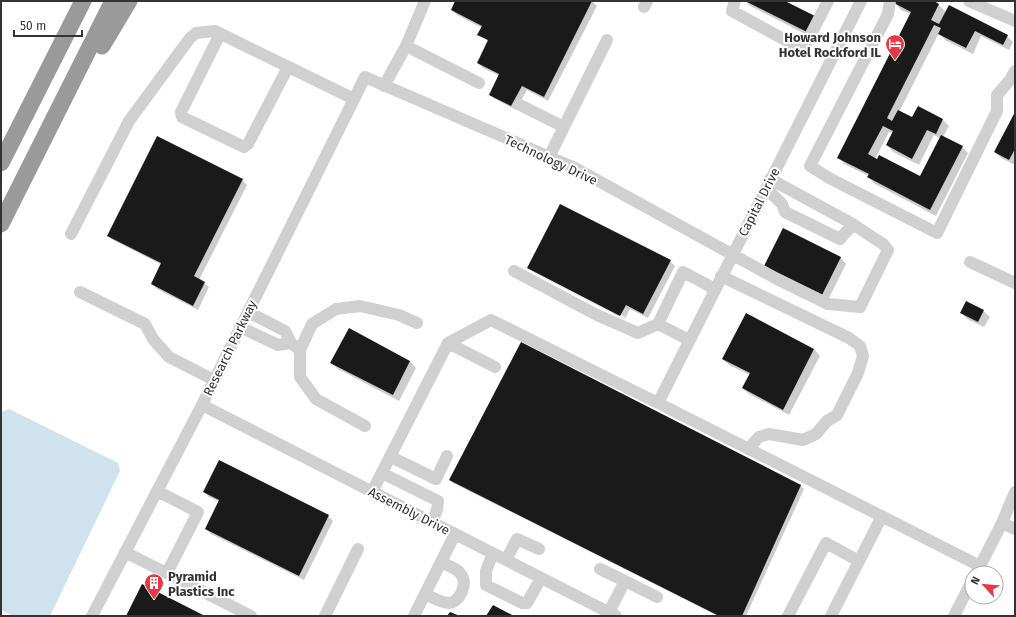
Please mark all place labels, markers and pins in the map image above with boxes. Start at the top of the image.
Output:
place label: Howard Johnson Hotel Rockford IL [779,30,881,60]
hotel icon: Howard Johnson Hotel Rockford IL [884,33,906,61]
place label: Pyramid Plastics Inc [168,569,235,599]
building icon: Pyramid Plastics Inc [143,572,165,600]

